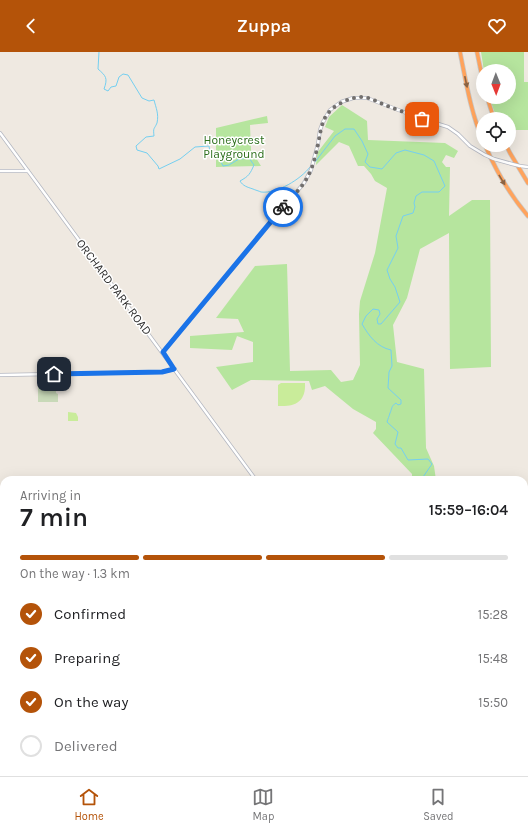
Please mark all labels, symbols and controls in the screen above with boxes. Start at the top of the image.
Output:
icon: back [20,15,42,37]
text: Zuppa [237,15,291,37]
icon: heart [486,15,508,37]
north arrow [476,64,516,104]
map controls [476,64,516,152]
one-way arrow [463,76,469,88]
pin [405,102,439,136]
icon: bag [411,108,433,130]
button: locate [476,112,516,152]
park label: Honeycrest Playground [203,133,265,161]
one-way arrow [499,174,506,186]
courier [263,187,303,227]
icon: bike [272,196,294,218]
street label: ORCHARD PARK ROAD [74,236,155,338]
pin [37,357,71,391]
icon: home [43,363,65,385]
text: Arriving in [20,488,81,503]
text: 15:59–16:04 [429,501,508,519]
text: 7 min [20,502,88,533]
text: On the way · 1.3 km [20,566,130,581]
icon: check [20,603,42,625]
text: Confirmed [54,605,126,623]
text: 15:28 [478,607,508,622]
icon: check [20,647,42,669]
text: Preparing [54,649,120,667]
text: 15:48 [478,651,508,666]
icon: check [20,691,42,713]
text: On the way [54,693,128,711]
text: 15:50 [478,695,508,710]
text: Delivered [54,737,118,755]
tab: Home [74,786,104,823]
tab: Map [252,786,274,823]
tab: Saved [423,786,454,823]

